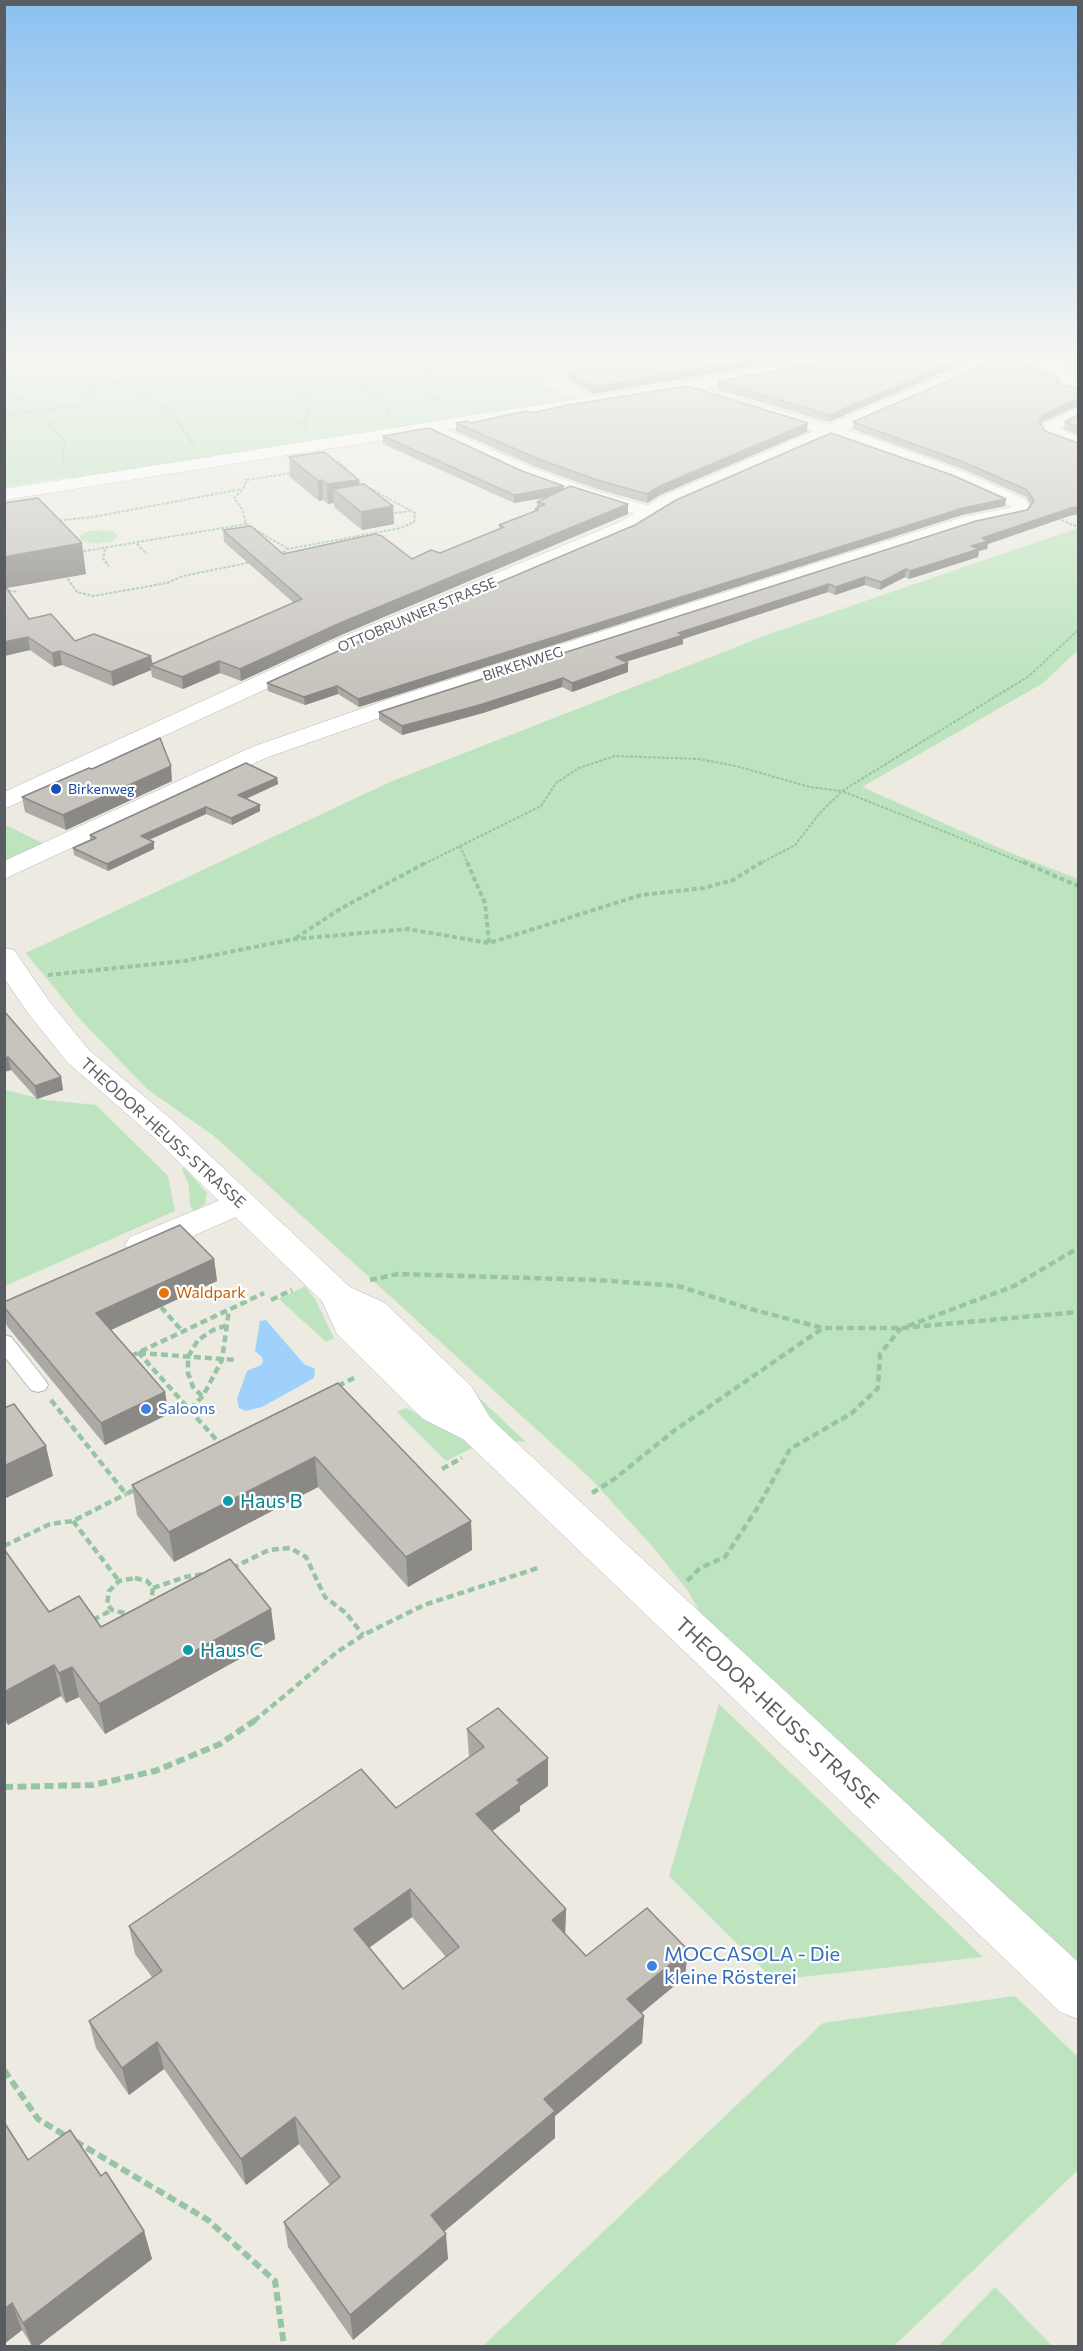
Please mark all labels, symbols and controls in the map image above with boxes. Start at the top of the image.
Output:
street label: OTTOBRUNNER STRASSE [335,574,499,656]
street label: BIRKENWEG [481,643,565,685]
place label: Birkenweg [68,781,135,797]
marker: Birkenweg [49,782,63,796]
street label: THEODOR-HEUSS-STRASSE [77,1054,249,1212]
place label: Waldpark [176,1283,246,1303]
marker: Waldpark [157,1286,171,1300]
place label: Saloons [158,1399,215,1419]
marker: Saloons [139,1402,153,1416]
place label: Haus B [240,1489,302,1513]
marker: Haus B [221,1494,235,1508]
street label: THEODOR-HEUSS-STRASSE [670,1612,884,1814]
place label: Haus C [200,1638,263,1662]
marker: Haus C [181,1643,195,1657]
place label: MOCCASOLA - Die kleine Rösterei [664,1942,840,1989]
marker: MOCCASOLA - Die kleine Rösterei [645,1959,659,1973]

